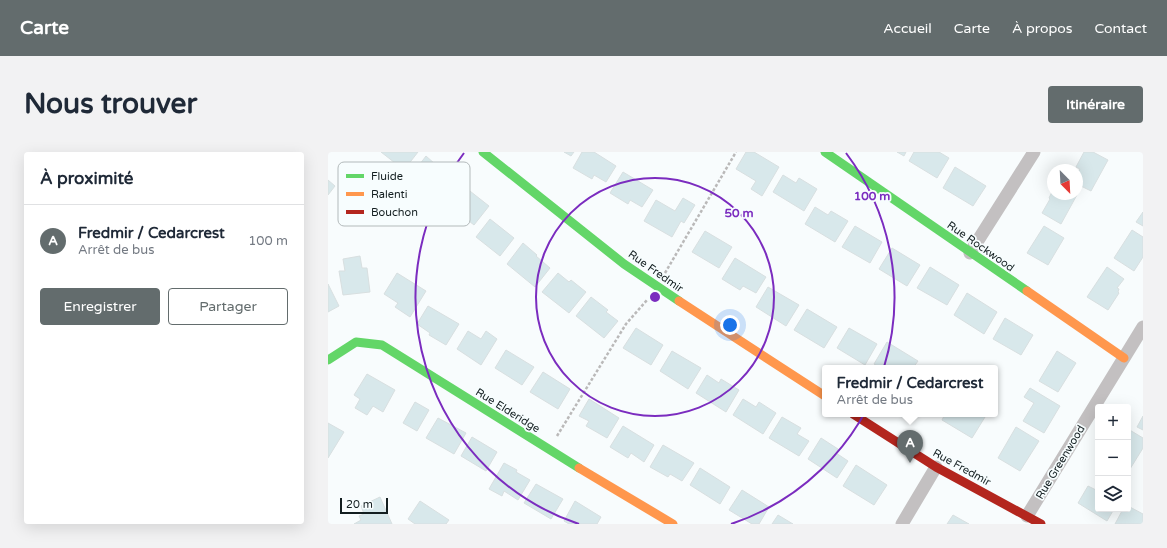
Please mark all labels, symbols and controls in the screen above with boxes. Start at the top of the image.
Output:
text: Carte [20,17,69,39]
text: Accueil [883,20,932,37]
text: Carte [954,20,990,37]
text: À propos [1012,20,1073,37]
text: Contact [1095,20,1147,37]
button: Itinéraire [1048,86,1143,123]
text: Nous trouver [24,87,197,121]
legend [338,162,470,226]
north arrow [1047,164,1083,200]
text: À proximité [40,168,133,189]
text: Fluide [371,170,403,183]
text: Ralenti [371,188,408,201]
text: 100 m [854,189,890,203]
text: Bouchon [371,206,418,219]
text: 50 m [724,206,754,220]
street label: Rue Rockwood [945,218,1017,274]
text: Fredmir / Cedarcrest [78,224,225,242]
text: A [48,233,58,249]
text: 100 m [248,233,288,249]
text: Arrêt de bus [78,242,154,258]
street label: Rue Fredmir [626,248,686,296]
button: Enregistrer [40,288,160,325]
button: Partager [168,288,288,325]
centre of rings [648,290,662,304]
your location [720,315,740,335]
popup [822,365,998,417]
text: Fredmir / Cedarcrest [837,374,983,392]
street label: Rue Elderidge [473,385,542,435]
text: Arrêt de bus [837,392,913,408]
map controls [1095,404,1131,512]
button: + [1095,404,1131,440]
street label: Rue Greenwood [1033,423,1088,502]
pin: A [897,430,923,463]
button: − [1095,440,1131,476]
street label: Rue Fredmir [930,446,994,489]
button: layers [1095,476,1131,512]
scale bar [340,496,388,515]
text: 20 m [346,498,373,511]

